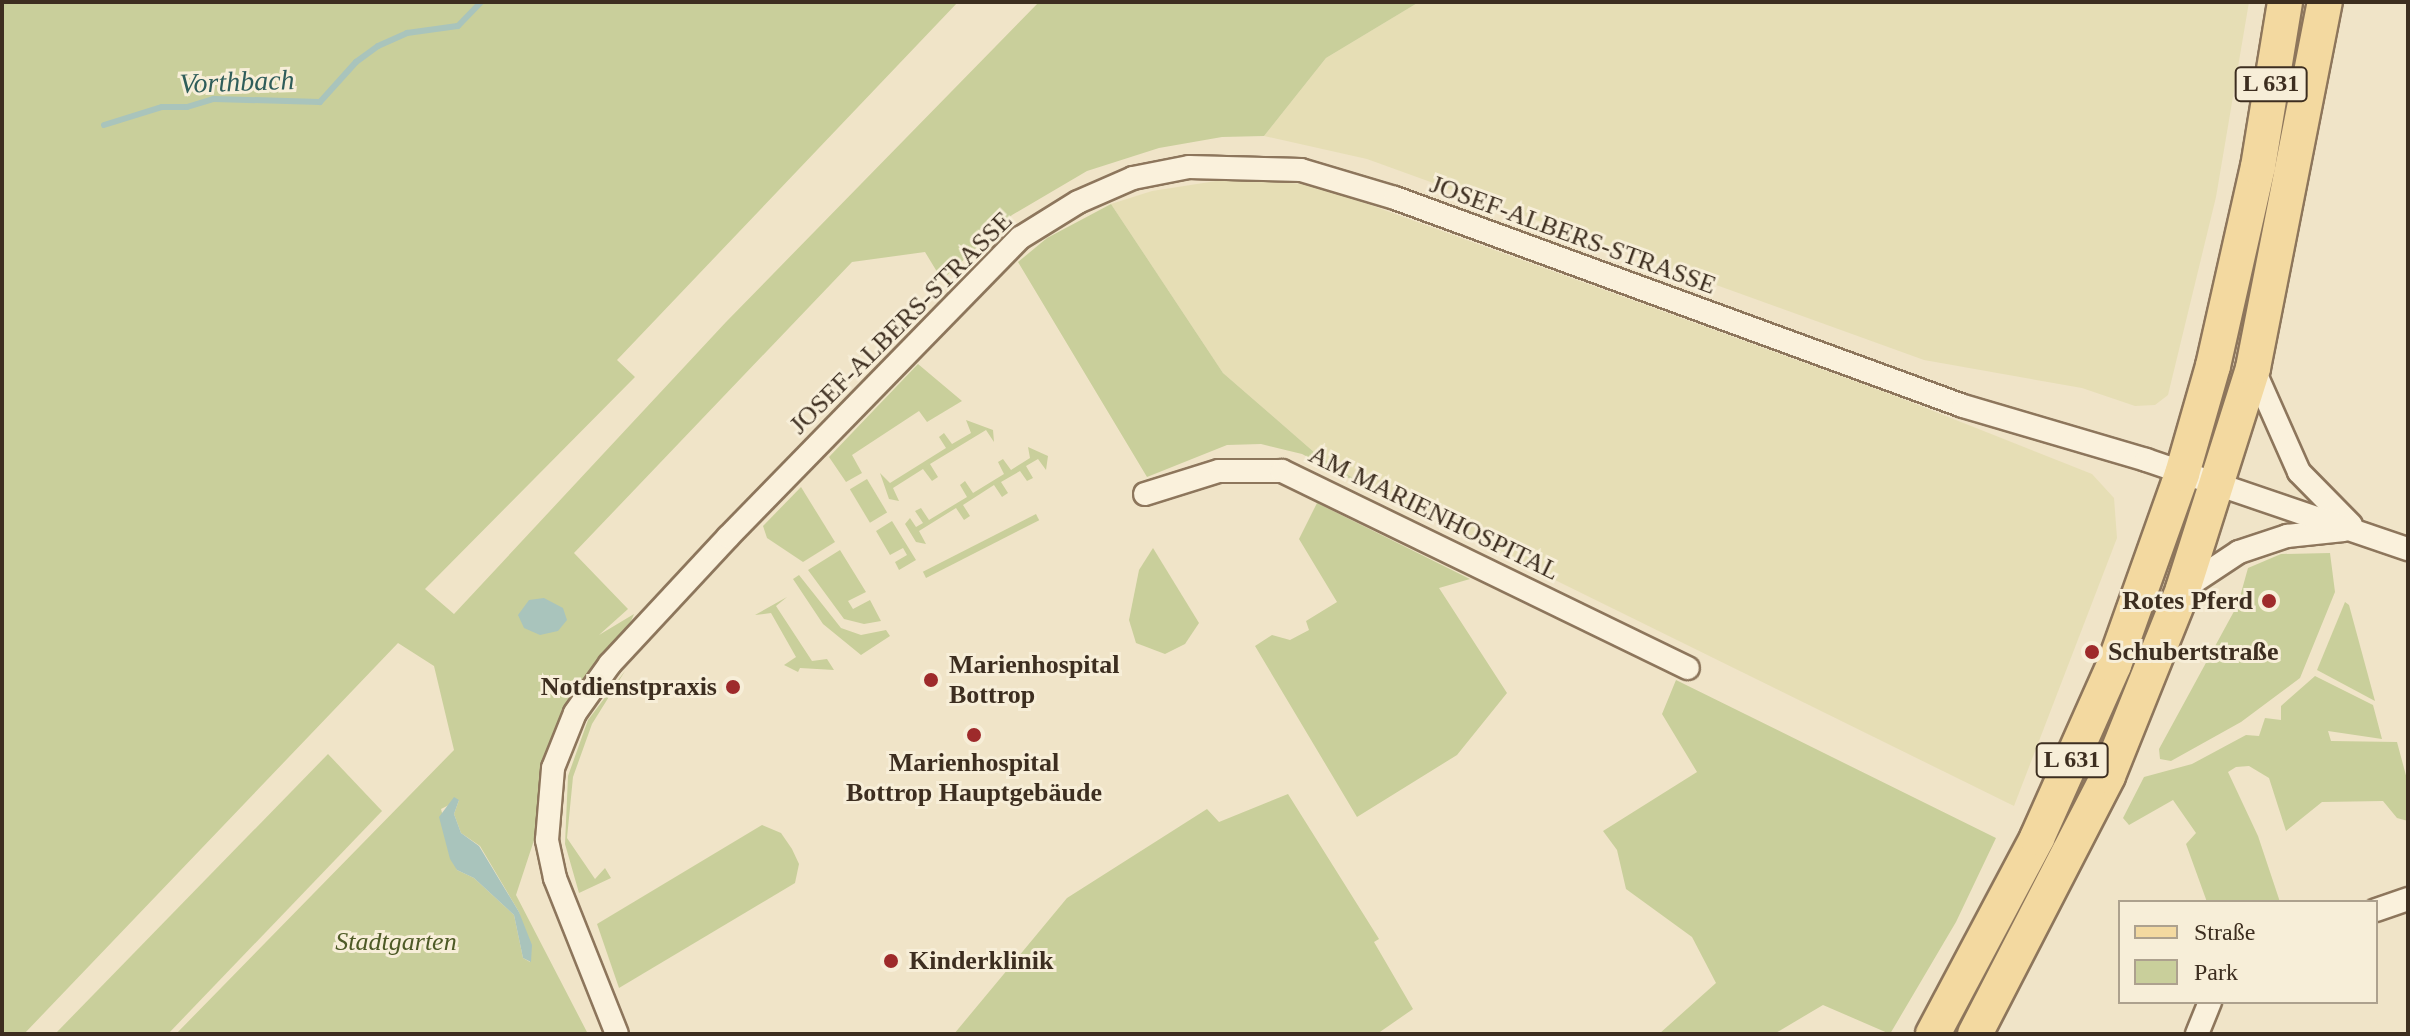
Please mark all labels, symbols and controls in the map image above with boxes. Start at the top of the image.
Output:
water label: Vorthbach [179,63,295,101]
road number: L 631 [2233,64,2309,104]
street label: JOSEF-ALBERS-STRASSE [1426,169,1720,301]
street label: JOSEF-ALBERS-STRASSE [783,205,1019,441]
street label: AM MARIENHOSPITAL [1304,439,1564,587]
place label: Rotes Pferd [2122,585,2253,617]
marker: Rotes Pferd [2260,592,2278,610]
place label: Schubertstraße [2108,636,2278,668]
marker: Schubertstraße [2083,643,2101,661]
place label: Marienhospital Bottrop [949,649,1119,710]
marker: Marienhospital Bottrop [920,669,942,691]
place label: Notdienstpraxis [541,671,717,703]
marker: Notdienstpraxis [724,678,742,696]
marker: Marienhospital Bottrop Hauptgebäude [965,726,983,744]
road number: L 631 [2034,740,2110,780]
place label: Marienhospital Bottrop Hauptgebäude [846,747,1102,808]
legend [2118,900,2378,1004]
text: Straße [2194,919,2255,945]
park label: Stadtgarten [335,926,457,958]
place label: Kinderklinik [909,945,1053,977]
marker: Kinderklinik [880,950,902,972]
text: Park [2194,959,2238,985]

